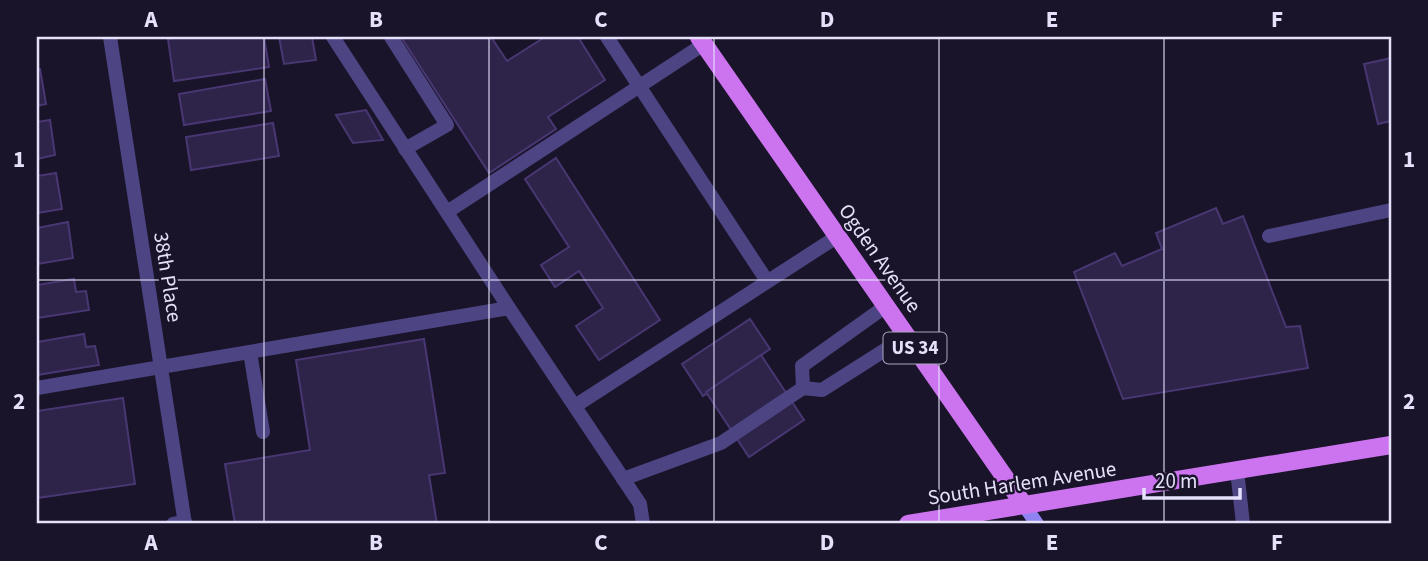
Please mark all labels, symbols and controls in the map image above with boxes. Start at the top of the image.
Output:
text: A [143,3,158,36]
text: B [369,3,383,36]
text: C [594,3,608,36]
text: D [820,3,834,36]
text: E [1046,3,1058,36]
text: F [1271,3,1283,36]
text: 1 [13,143,25,176]
text: 1 [1403,143,1415,176]
street label: Ogden Avenue [831,197,929,319]
street label: 38th Place [146,230,190,324]
road number: US 34 [884,332,946,364]
text: 2 [13,385,25,418]
text: 2 [1403,385,1415,418]
street label: South Harlem Avenue [926,453,1118,513]
scale bar [1144,456,1241,500]
text: 20 m [1155,466,1197,496]
text: A [143,526,158,559]
text: B [369,526,383,559]
text: C [594,526,608,559]
text: D [820,526,834,559]
text: E [1046,526,1058,559]
text: F [1271,526,1283,559]

